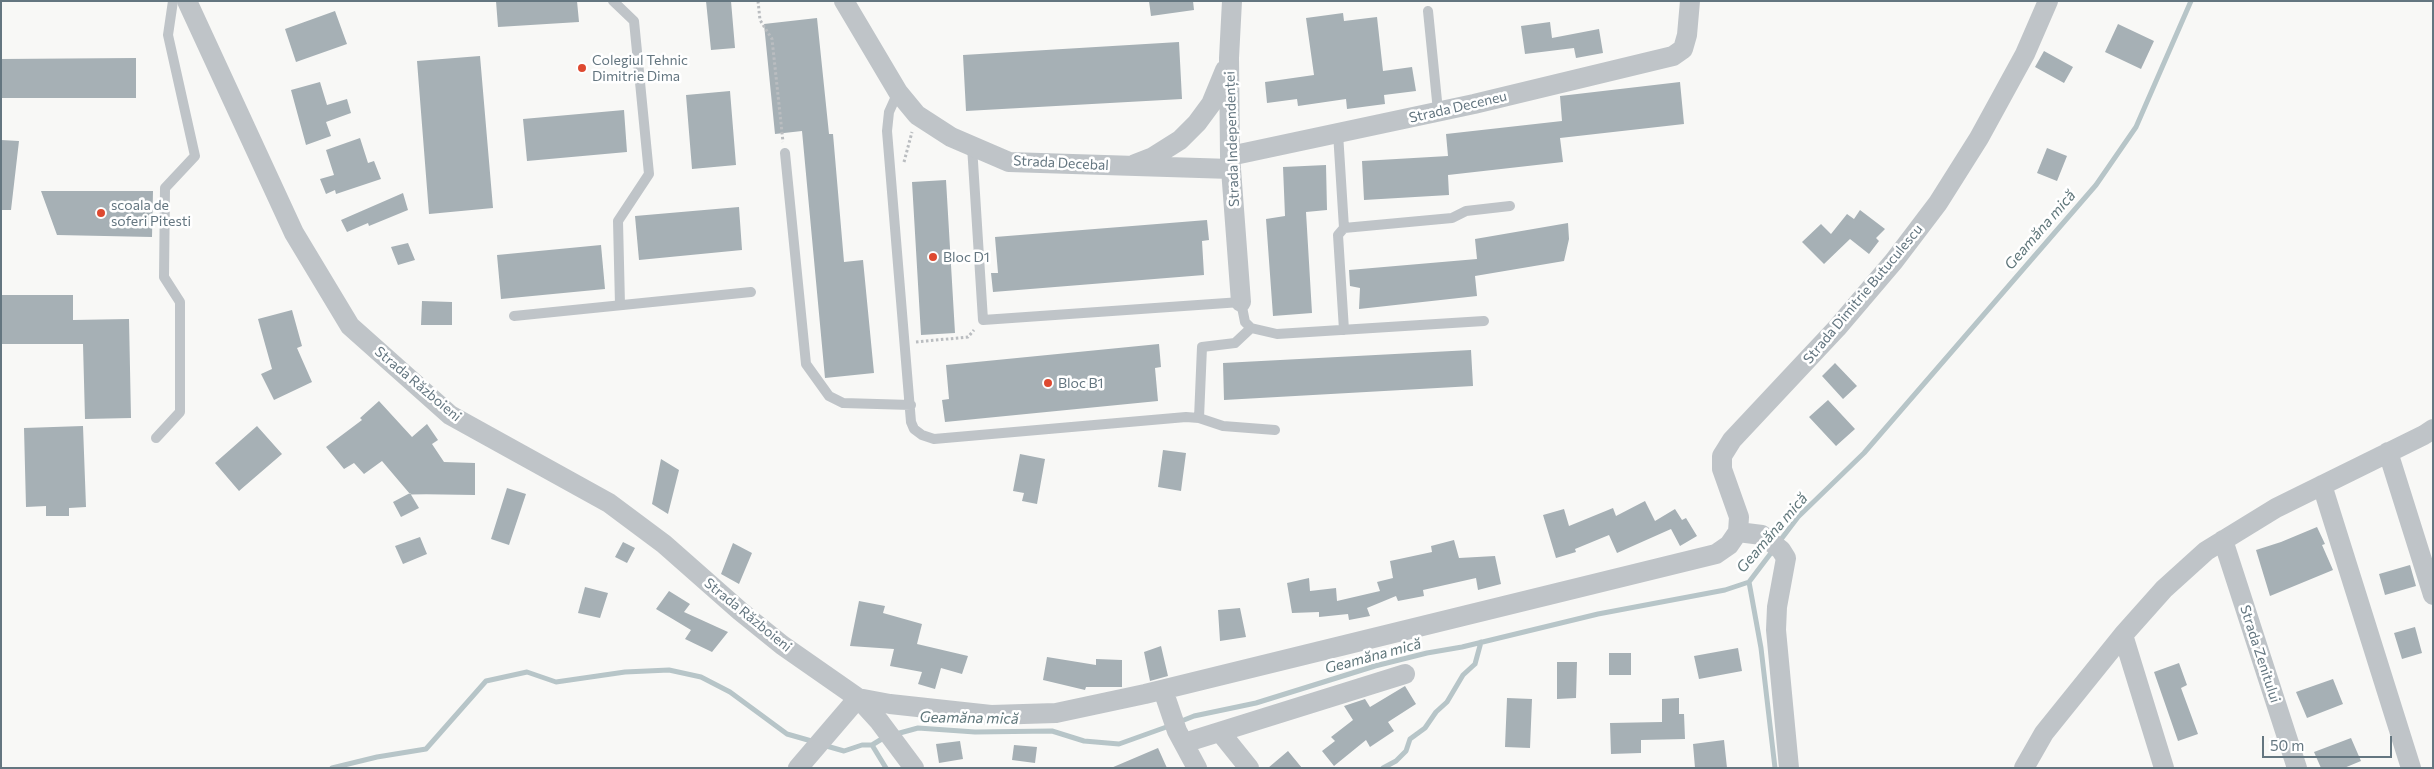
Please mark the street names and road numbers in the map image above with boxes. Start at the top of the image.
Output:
street label: Strada Independenței [1221,71,1243,207]
street label: Strada Deceneu [1407,88,1509,126]
street label: Strada Decebal [1013,152,1109,174]
street label: Strada Dimitrie Butuculescu [1800,221,1926,367]
street label: Strada Războieni [371,343,465,425]
street label: Strada Războieni [701,575,795,655]
street label: Strada Zenitului [2236,603,2284,705]

